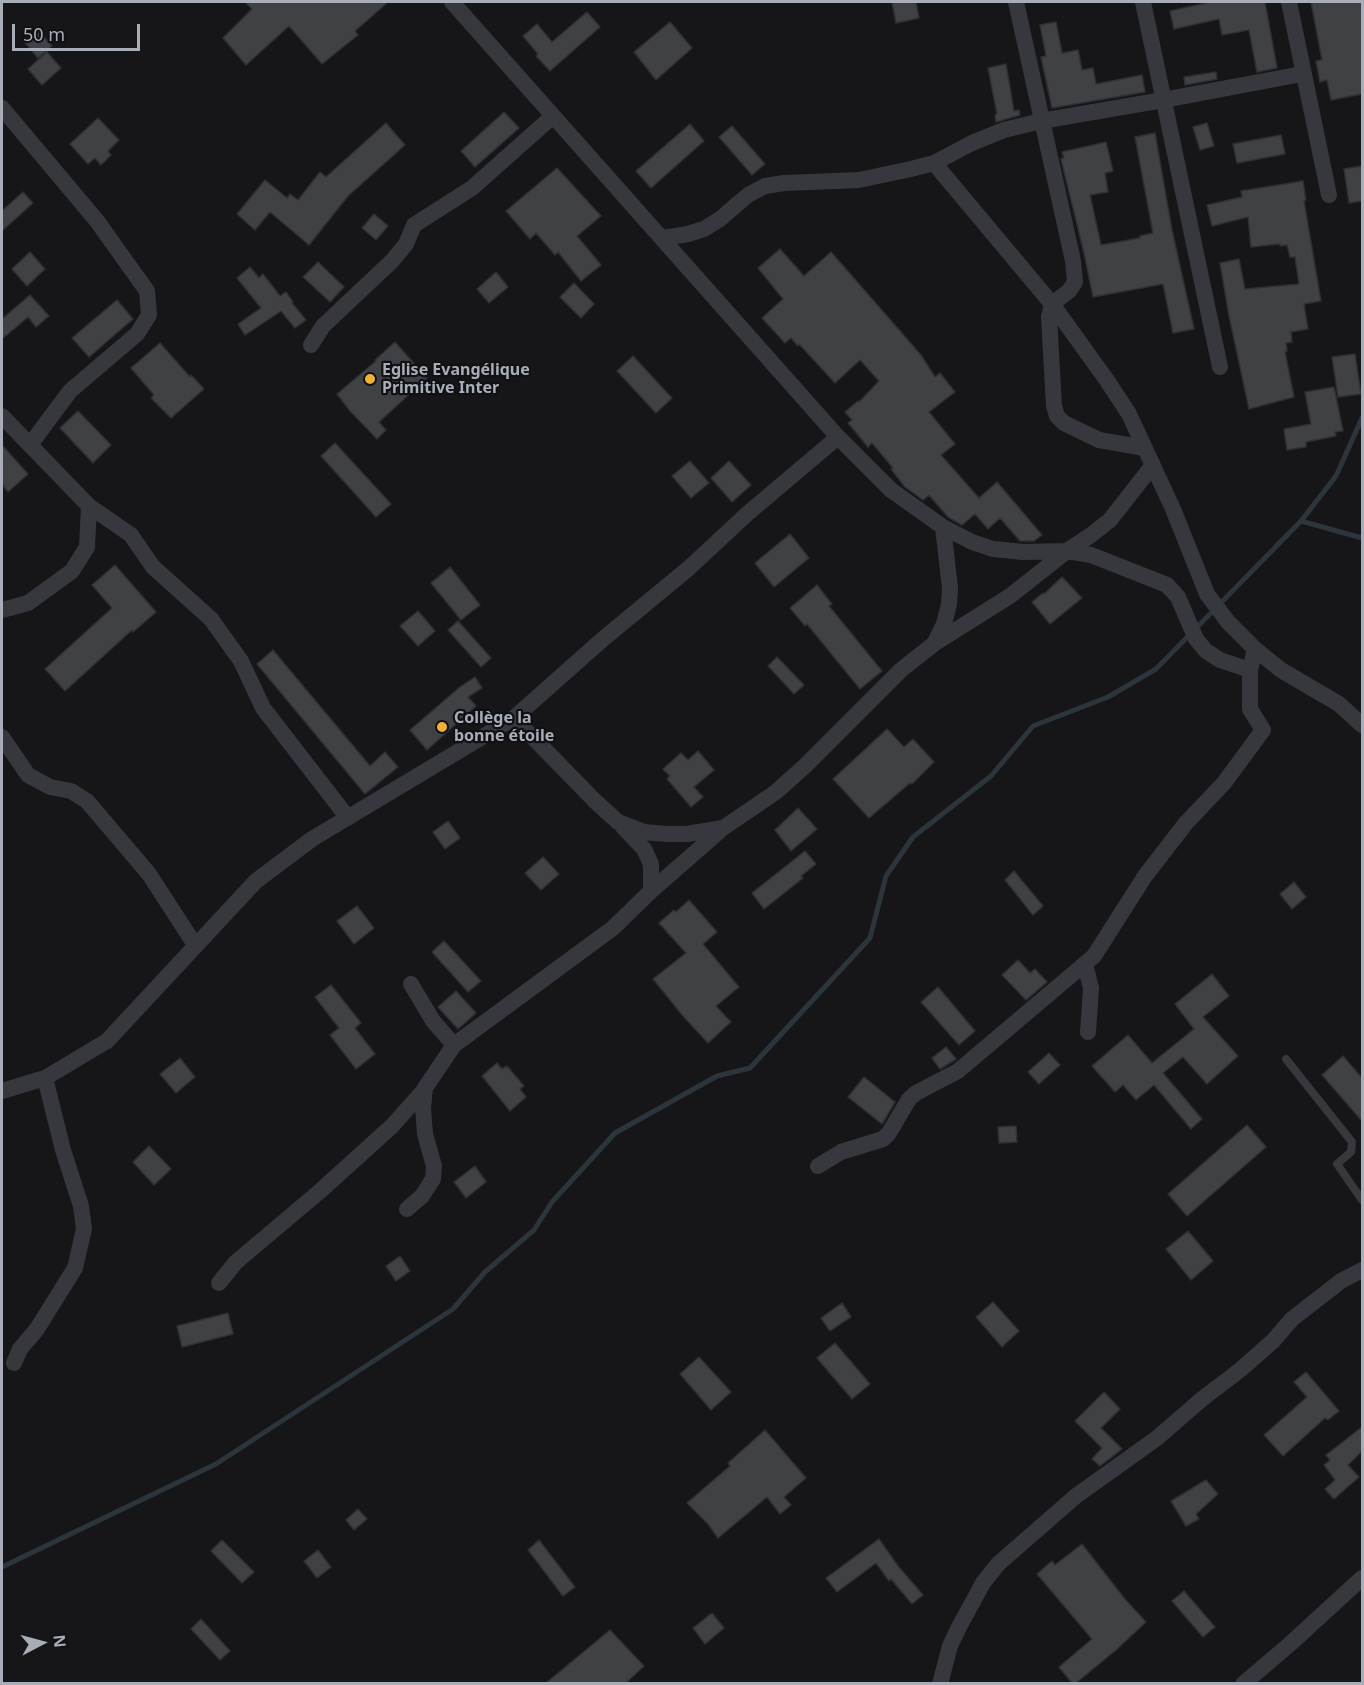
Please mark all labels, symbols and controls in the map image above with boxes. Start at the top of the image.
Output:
scale bar [15,12,142,50]
text: 50 m [23,22,65,46]
place label: Eglise Evangélique Primitive Inter [382,360,530,398]
marker: Eglise Evangélique Primitive Inter [363,372,377,386]
place label: Collège la bonne étoile [454,708,554,746]
marker: Collège la bonne étoile [435,720,449,734]
north arrow [12,1613,72,1673]
text: N [48,1633,72,1649]

